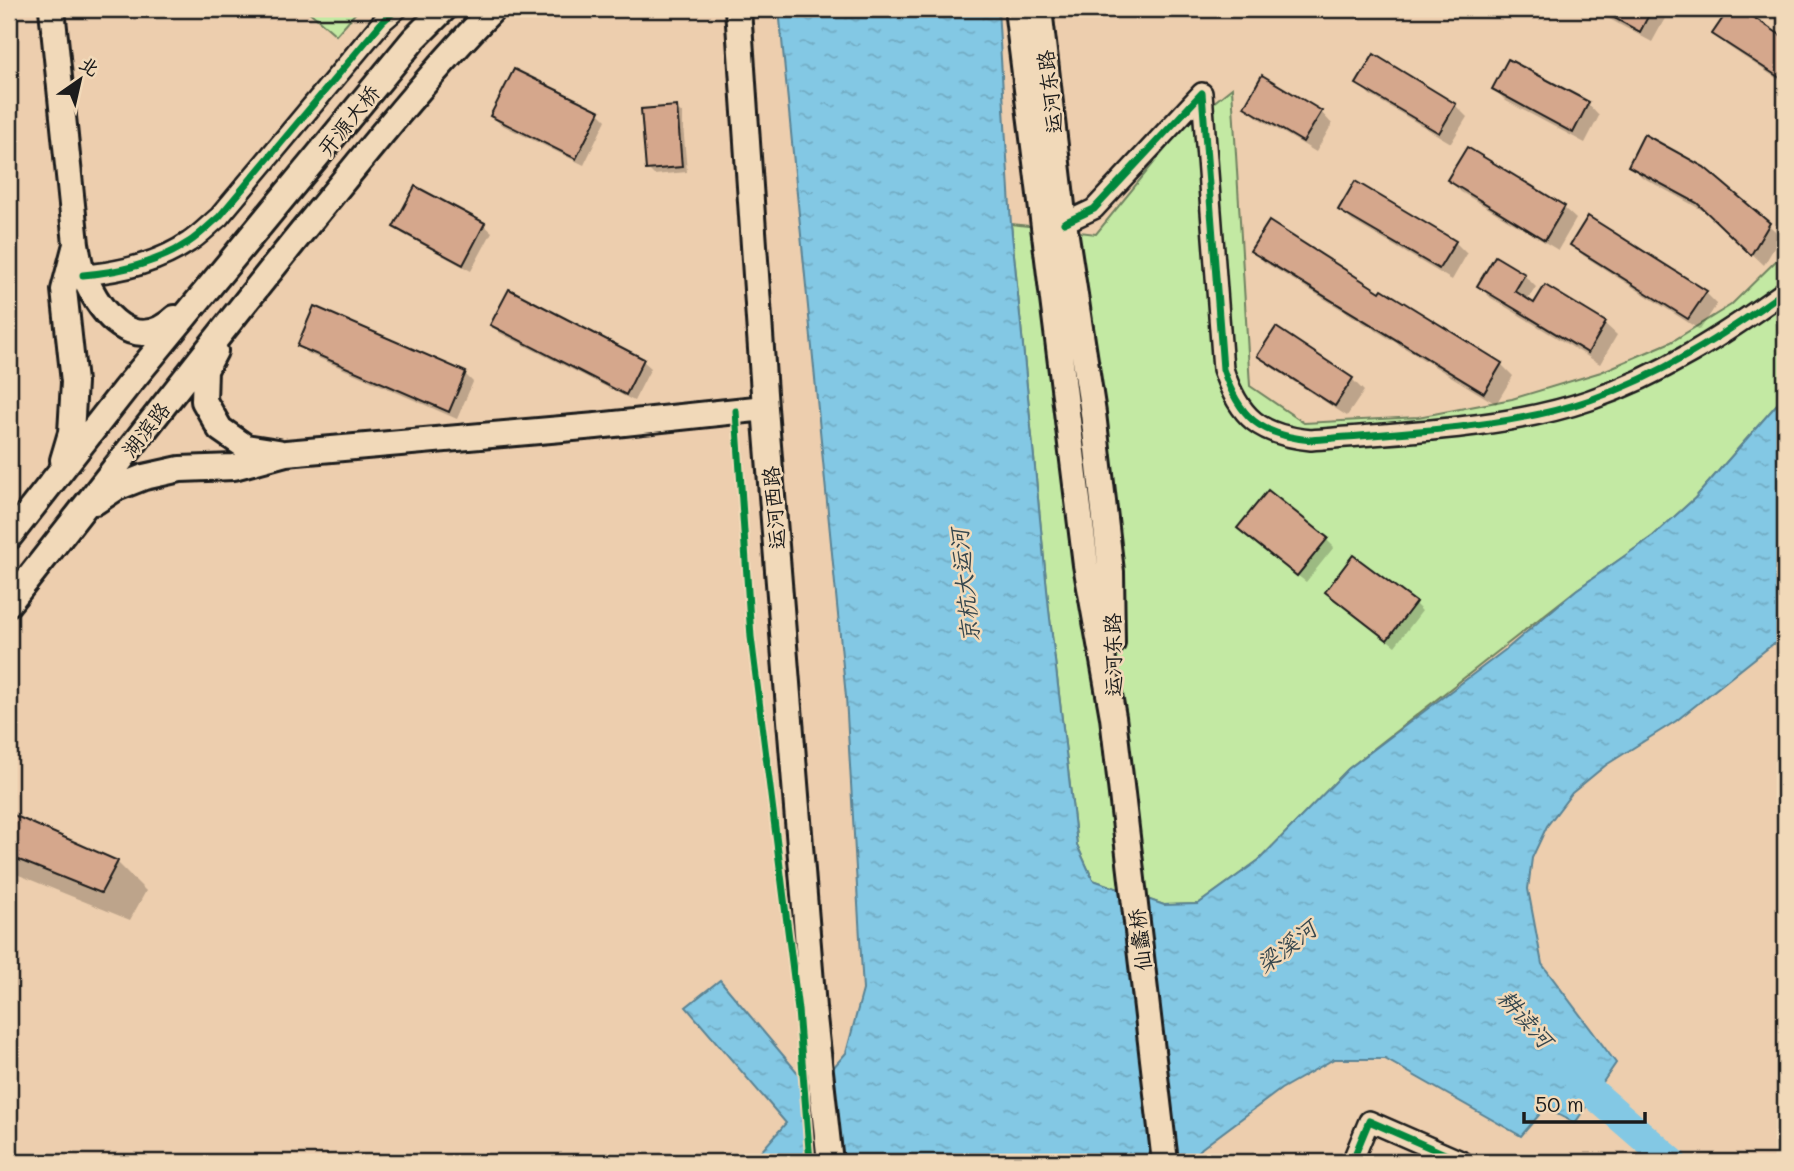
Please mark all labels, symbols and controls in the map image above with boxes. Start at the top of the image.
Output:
north arrow [46,46,116,116]
street label: 运河东路 [1030,49,1068,135]
text: 北 [75,50,105,81]
street label: 开源大桥 [311,79,385,161]
street label: 湖滨路 [115,396,175,462]
street label: 运河西路 [756,465,790,551]
water label: 京杭大运河 [943,523,985,645]
street label: 运河东路 [1098,613,1126,697]
street label: 仙蠡桥 [1122,907,1156,973]
water label: 梁溪河 [1250,910,1326,979]
water label: 耕读河 [1492,982,1563,1057]
scale bar [1524,1080,1645,1124]
text: 50 m [1535,1090,1584,1117]

